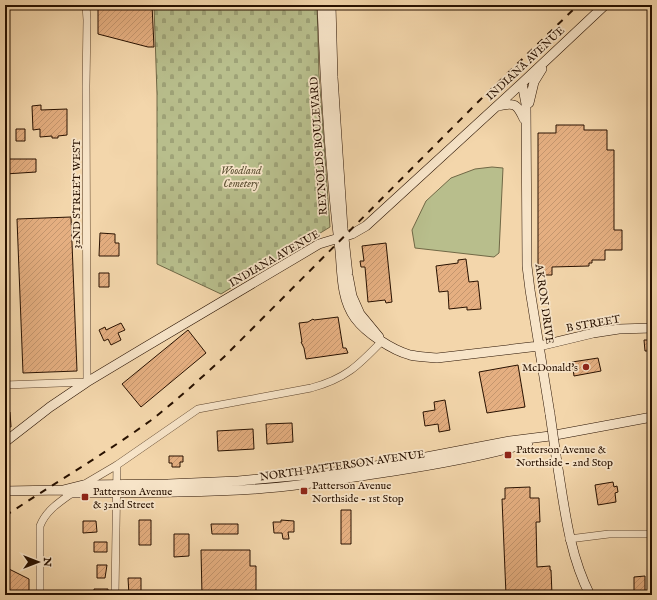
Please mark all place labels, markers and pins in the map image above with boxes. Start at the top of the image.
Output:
place label: McDonald's [522,361,578,375]
marker: McDonald's [581,362,591,372]
place label: Patterson Avenue & Northside - 2nd Stop [516,443,613,470]
marker: Patterson Avenue & Northside - 2nd Stop [503,450,513,460]
place label: Patterson Avenue Northside - 1st Stop [312,479,404,506]
place label: Patterson Avenue & 32nd Street [93,485,172,512]
marker: Patterson Avenue Northside - 1st Stop [299,486,309,496]
marker: Patterson Avenue & 32nd Street [80,492,90,502]

